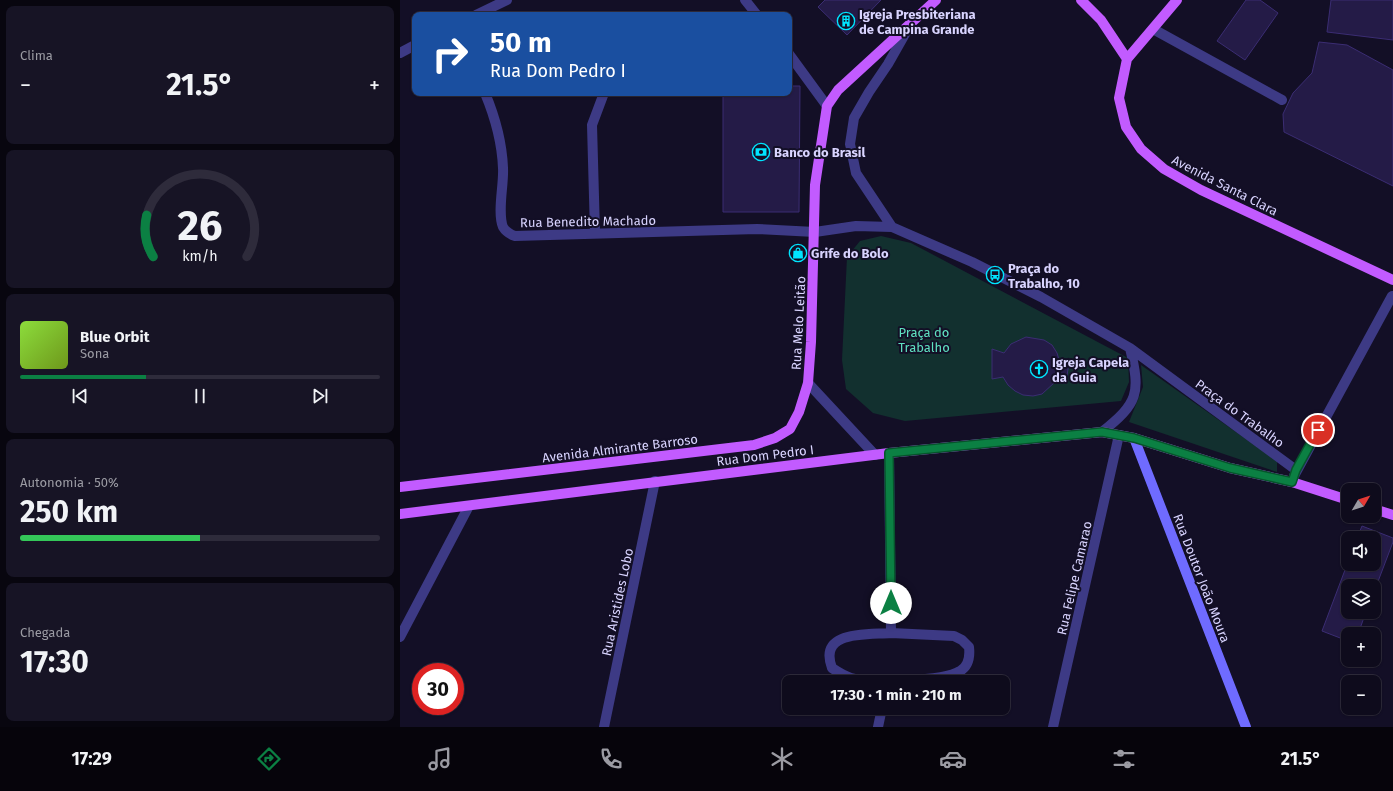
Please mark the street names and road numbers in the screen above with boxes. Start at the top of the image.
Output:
street label: Avenida Santa Clara [1169,152,1280,219]
street label: Rua Benedito Machado [520,213,656,230]
street label: Rua Melo Leitão [789,276,808,370]
street label: Praça do Trabalho [1192,376,1287,451]
street label: Avenida Almirante Barroso [541,432,699,465]
street label: Rua Dom Pedro I [715,442,815,469]
street label: Rua Doutor João Moura [1170,512,1233,645]
street label: Rua Felipe Camarao [1054,520,1095,636]
street label: Rua Aristides Lobo [599,547,636,657]

